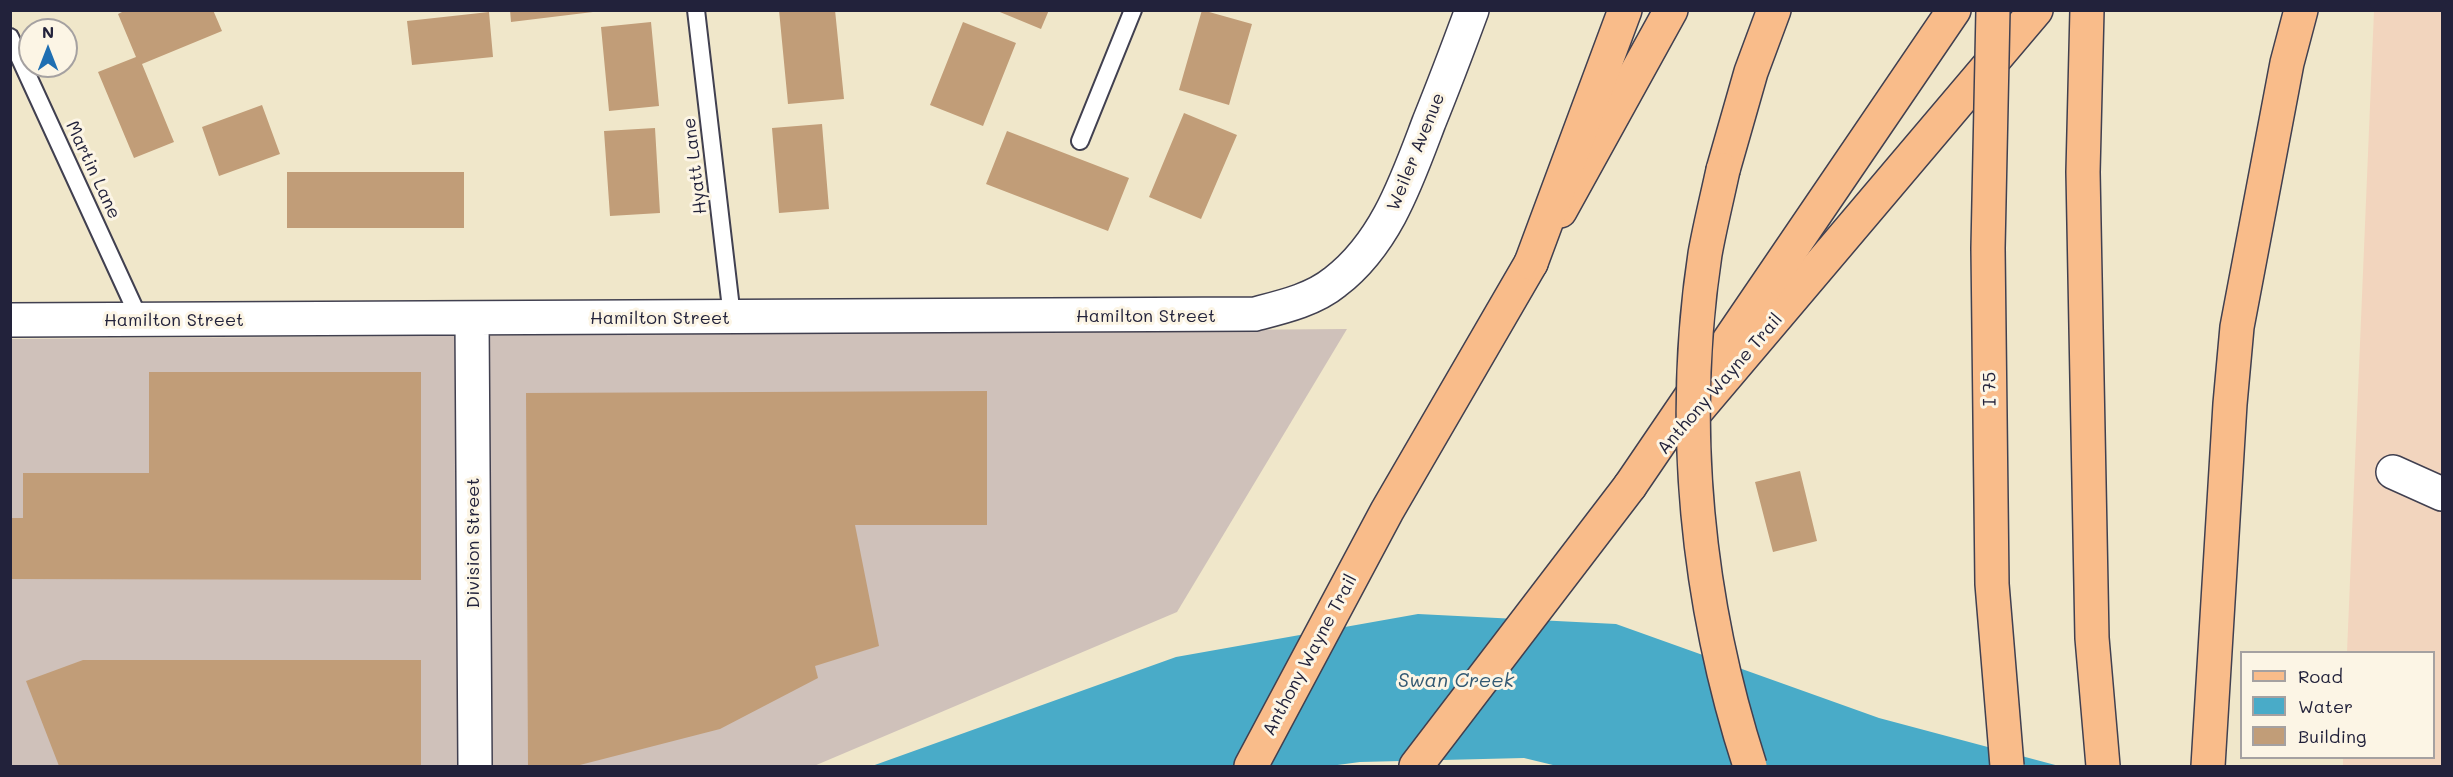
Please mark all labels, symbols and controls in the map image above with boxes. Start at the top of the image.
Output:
north arrow [18,18,78,78]
text: N [42,21,54,42]
street label: Weiler Avenue [1383,90,1449,214]
street label: Hyatt Lane [678,117,712,215]
street label: Martin Lane [61,118,125,222]
street label: Hamilton Street [1076,305,1216,327]
street label: Hamilton Street [590,307,730,329]
street label: Hamilton Street [104,309,244,331]
street label: Anthony Wayne Trail [1653,309,1787,459]
street label: I 75 [1979,372,2001,406]
street label: Division Street [462,478,484,608]
street label: Anthony Wayne Trail [1258,571,1362,739]
legend [2240,651,2435,759]
text: Road [2298,664,2343,688]
water label: Swan Creek [1398,669,1514,693]
text: Water [2298,694,2353,718]
text: Building [2298,724,2366,748]

